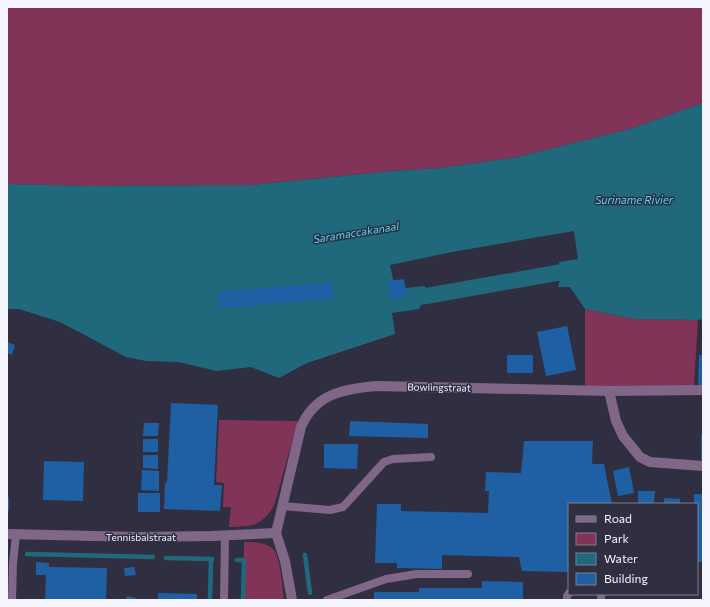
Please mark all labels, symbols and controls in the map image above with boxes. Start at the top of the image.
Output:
water label: Suriname Rivier [595,193,674,206]
water label: Saramaccakanaal [312,219,400,245]
street label: Bowlingstraat [407,380,471,394]
legend [568,503,698,595]
text: Road [604,511,632,525]
street label: Tennisbalstraat [106,531,176,543]
text: Park [604,531,630,545]
text: Water [604,551,638,565]
text: Building [604,571,648,585]

